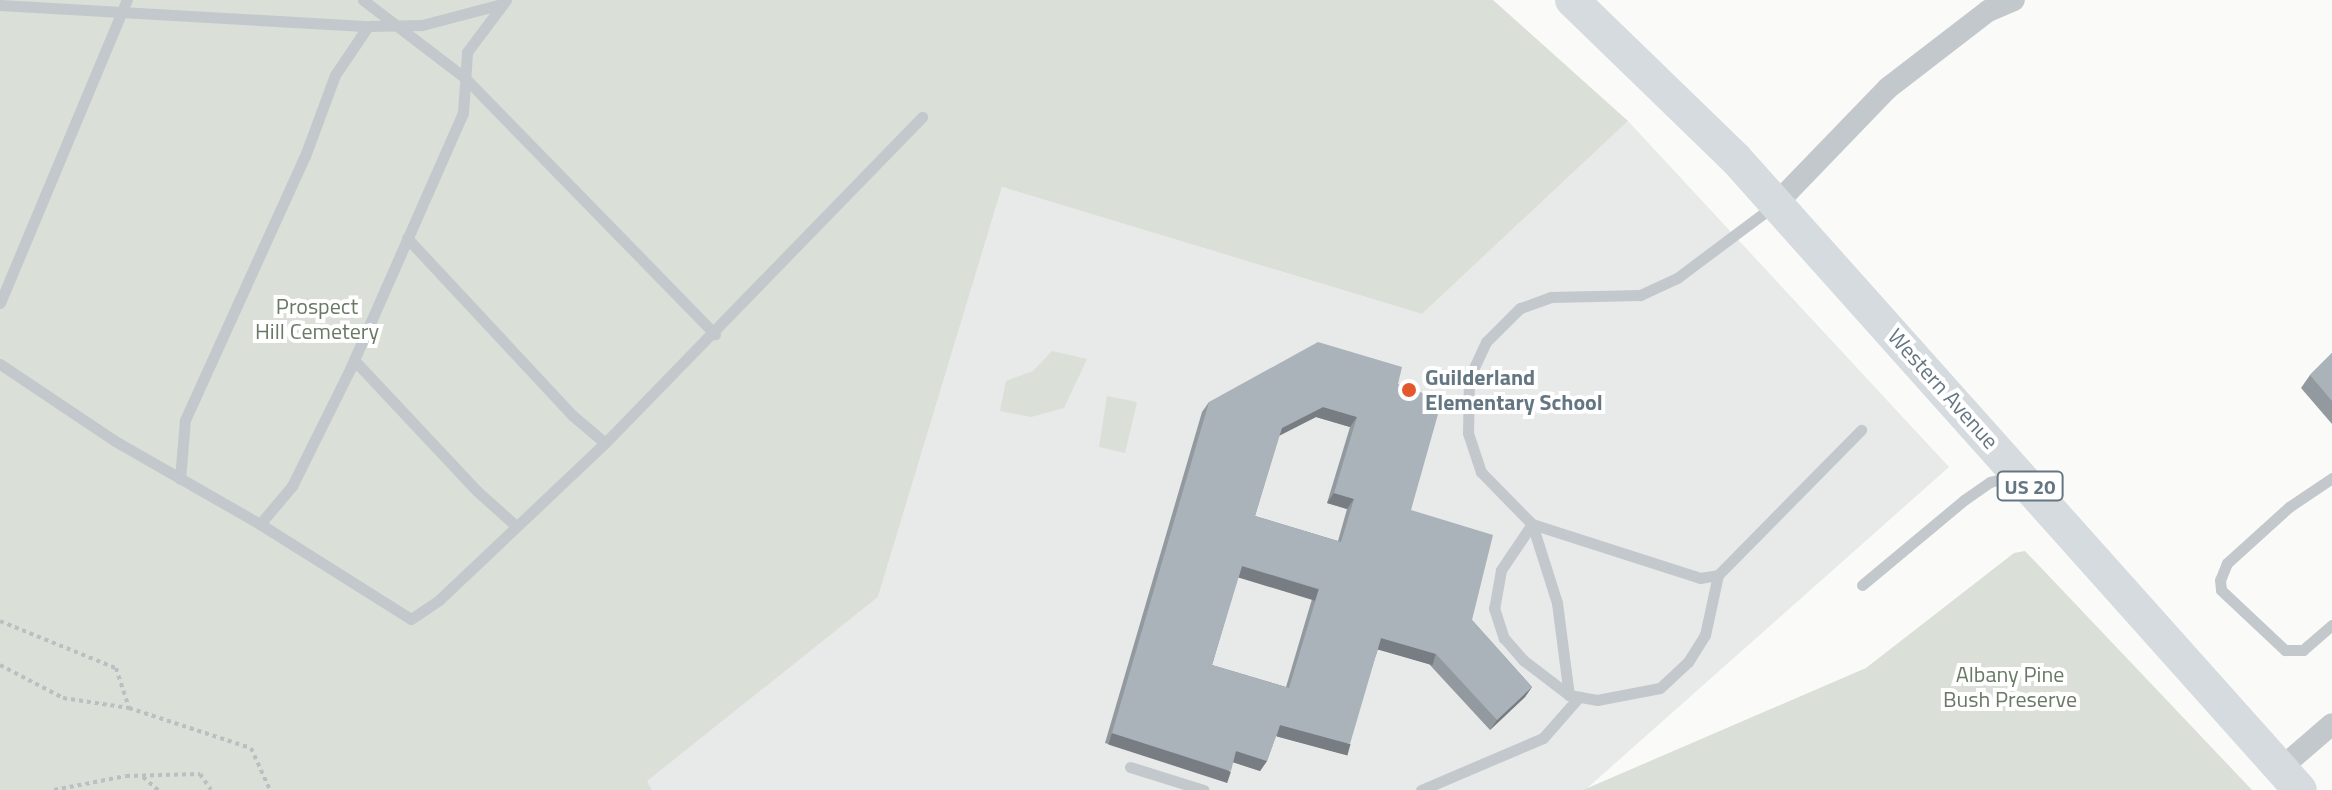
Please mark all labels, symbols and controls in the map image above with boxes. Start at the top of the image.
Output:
park label: Prospect Hill Cemetery [255,293,379,344]
street label: Western Avenue [1882,324,2004,454]
place label: Guilderland Elementary School [1425,364,1603,416]
marker: Guilderland Elementary School [1400,381,1418,399]
road number: US 20 [1996,470,2064,502]
park label: Albany Pine Bush Preserve [1943,661,2077,712]

